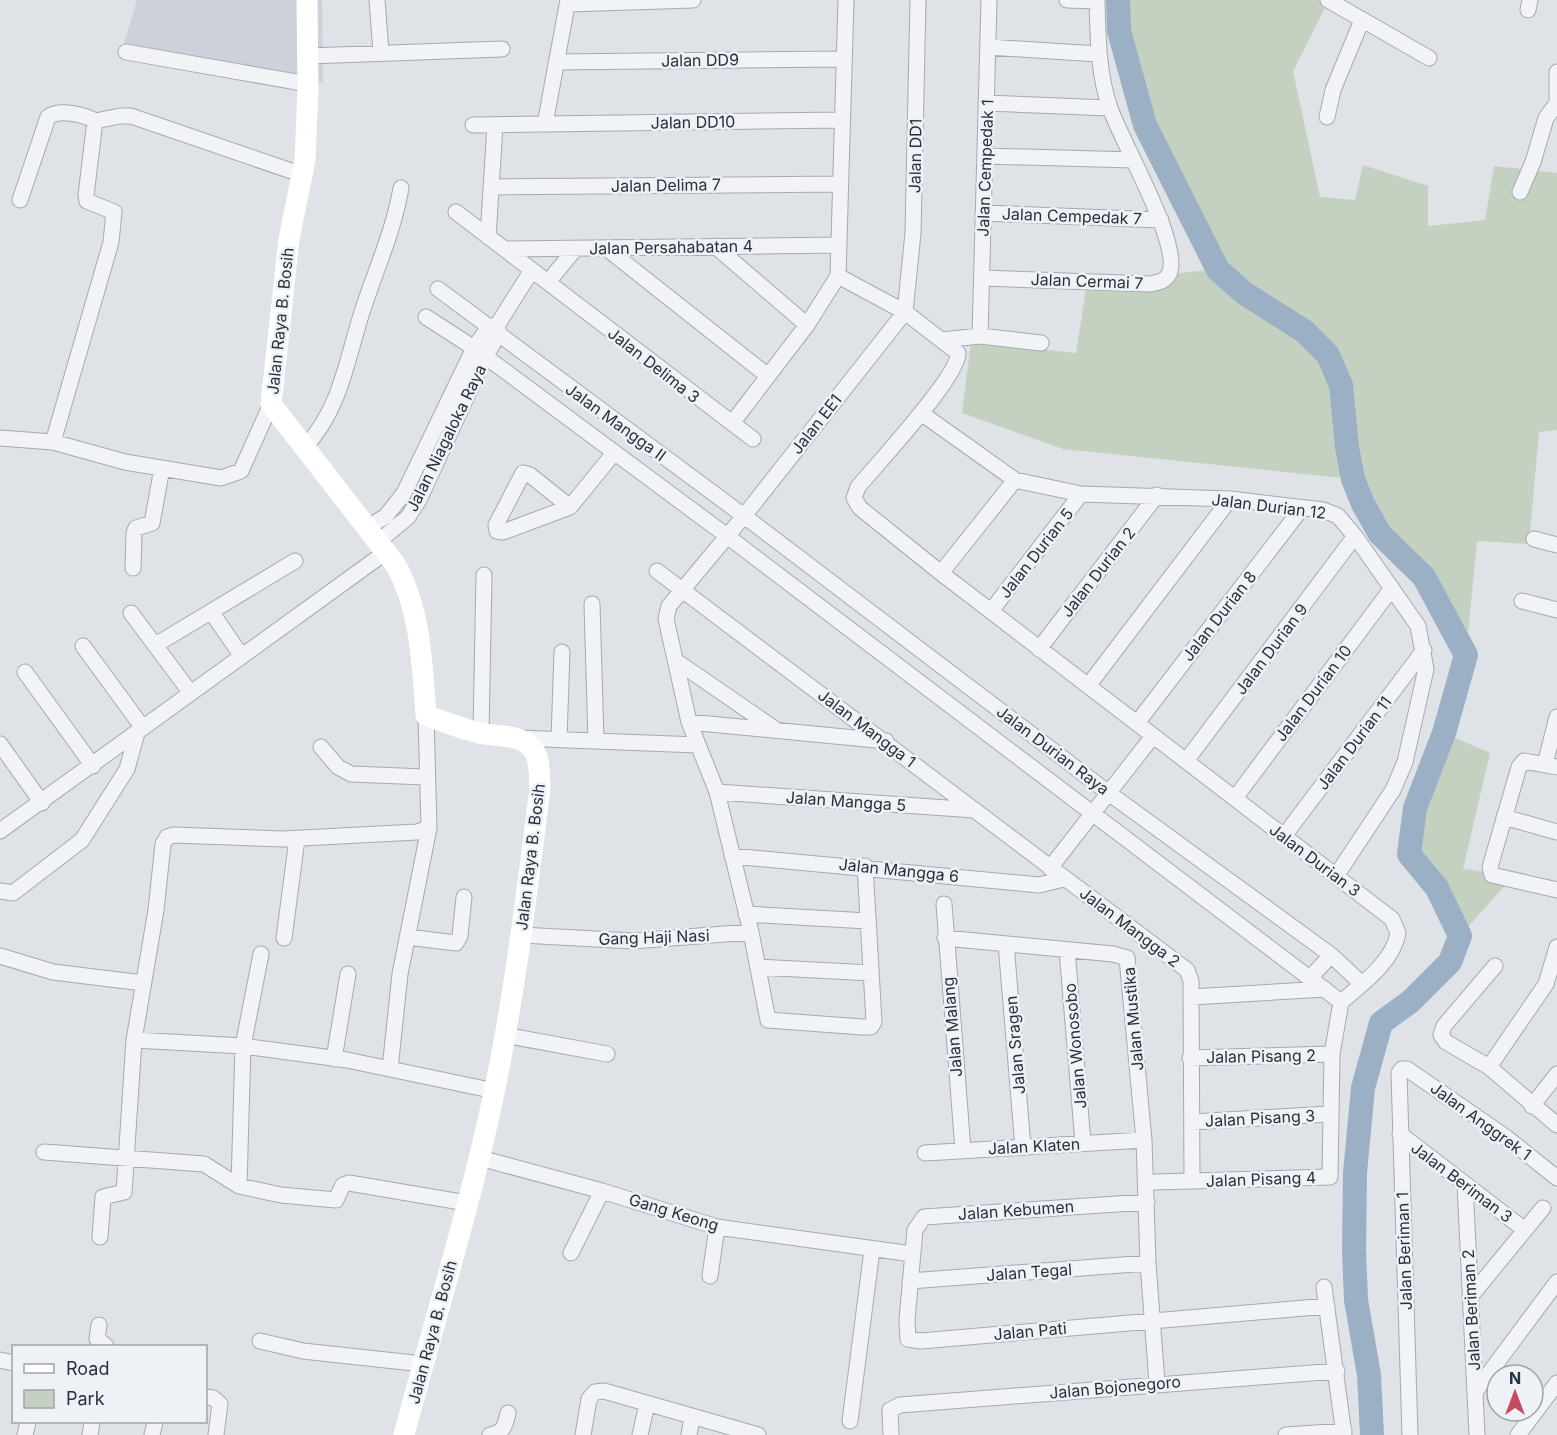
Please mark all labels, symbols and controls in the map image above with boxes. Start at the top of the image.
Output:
street label: Jalan DD9 [661,49,739,71]
street label: Jalan Cempedak 1 [973,99,997,237]
street label: Jalan DD10 [651,111,735,133]
street label: Jalan DD1 [904,119,926,193]
street label: Jalan Delima 7 [611,174,721,196]
street label: Jalan Cempedak 7 [1002,204,1142,228]
street label: Jalan Persahabatan 4 [589,236,753,258]
street label: Jalan Raya B. Bosih [262,246,298,396]
street label: Jalan Cermai 7 [1030,269,1144,293]
street label: Jalan Delima 3 [604,323,704,407]
street label: Jalan Niagaloka Raya [402,361,490,515]
street label: Jalan Mangga II [562,379,670,465]
street label: Jalan EE1 [786,390,846,458]
street label: Jalan Durian 12 [1211,489,1327,523]
street label: Jalan Durian 5 [995,504,1077,602]
street label: Jalan Durian 2 [1057,523,1139,621]
street label: Jalan Durian 8 [1178,567,1260,665]
street label: Jalan Durian 9 [1230,599,1312,699]
street label: Jalan Durian 10 [1270,641,1356,745]
street label: Jalan Mangga 1 [814,685,920,771]
street label: Jalan Durian 11 [1312,692,1396,794]
street label: Jalan Durian Raya [993,701,1113,799]
street label: Jalan Raya B. Bosih [511,782,549,932]
street label: Jalan Mangga 5 [785,787,907,815]
street label: Jalan Durian 3 [1265,819,1365,901]
street label: Jalan Mangga 6 [838,854,960,886]
street label: Jalan Mangga 2 [1076,883,1184,971]
street label: Gang Haji Nasi [598,925,710,949]
street label: Jalan Mustika [1118,966,1148,1072]
street label: Jalan Malang [938,976,966,1078]
street label: Jalan Wonosobo [1060,982,1090,1110]
street label: Jalan Sragen [1001,995,1029,1095]
street label: Jalan Pisang 2 [1206,1045,1316,1067]
street label: Jalan Anggrek 1 [1427,1078,1535,1164]
street label: Jalan Pisang 3 [1204,1105,1316,1131]
street label: Jalan Klaten [987,1134,1081,1158]
street label: Jalan Beriman 3 [1407,1137,1517,1227]
street label: Jalan Pisang 4 [1205,1167,1317,1191]
street label: Gang Keong [627,1189,721,1235]
street label: Jalan Beriman 1 [1392,1192,1416,1310]
street label: Jalan Kebumen [957,1196,1075,1224]
street label: Jalan Beriman 2 [1458,1249,1484,1371]
street label: Jalan Raya B. Bosih [403,1258,461,1406]
street label: Jalan Tegal [985,1259,1073,1285]
street label: Jalan Pati [993,1318,1067,1344]
legend [12,1345,207,1423]
text: Road [66,1358,109,1379]
north arrow [1485,1363,1545,1423]
text: N [1509,1368,1521,1388]
street label: Jalan Bojonegoro [1048,1371,1182,1403]
text: Park [66,1388,105,1409]

